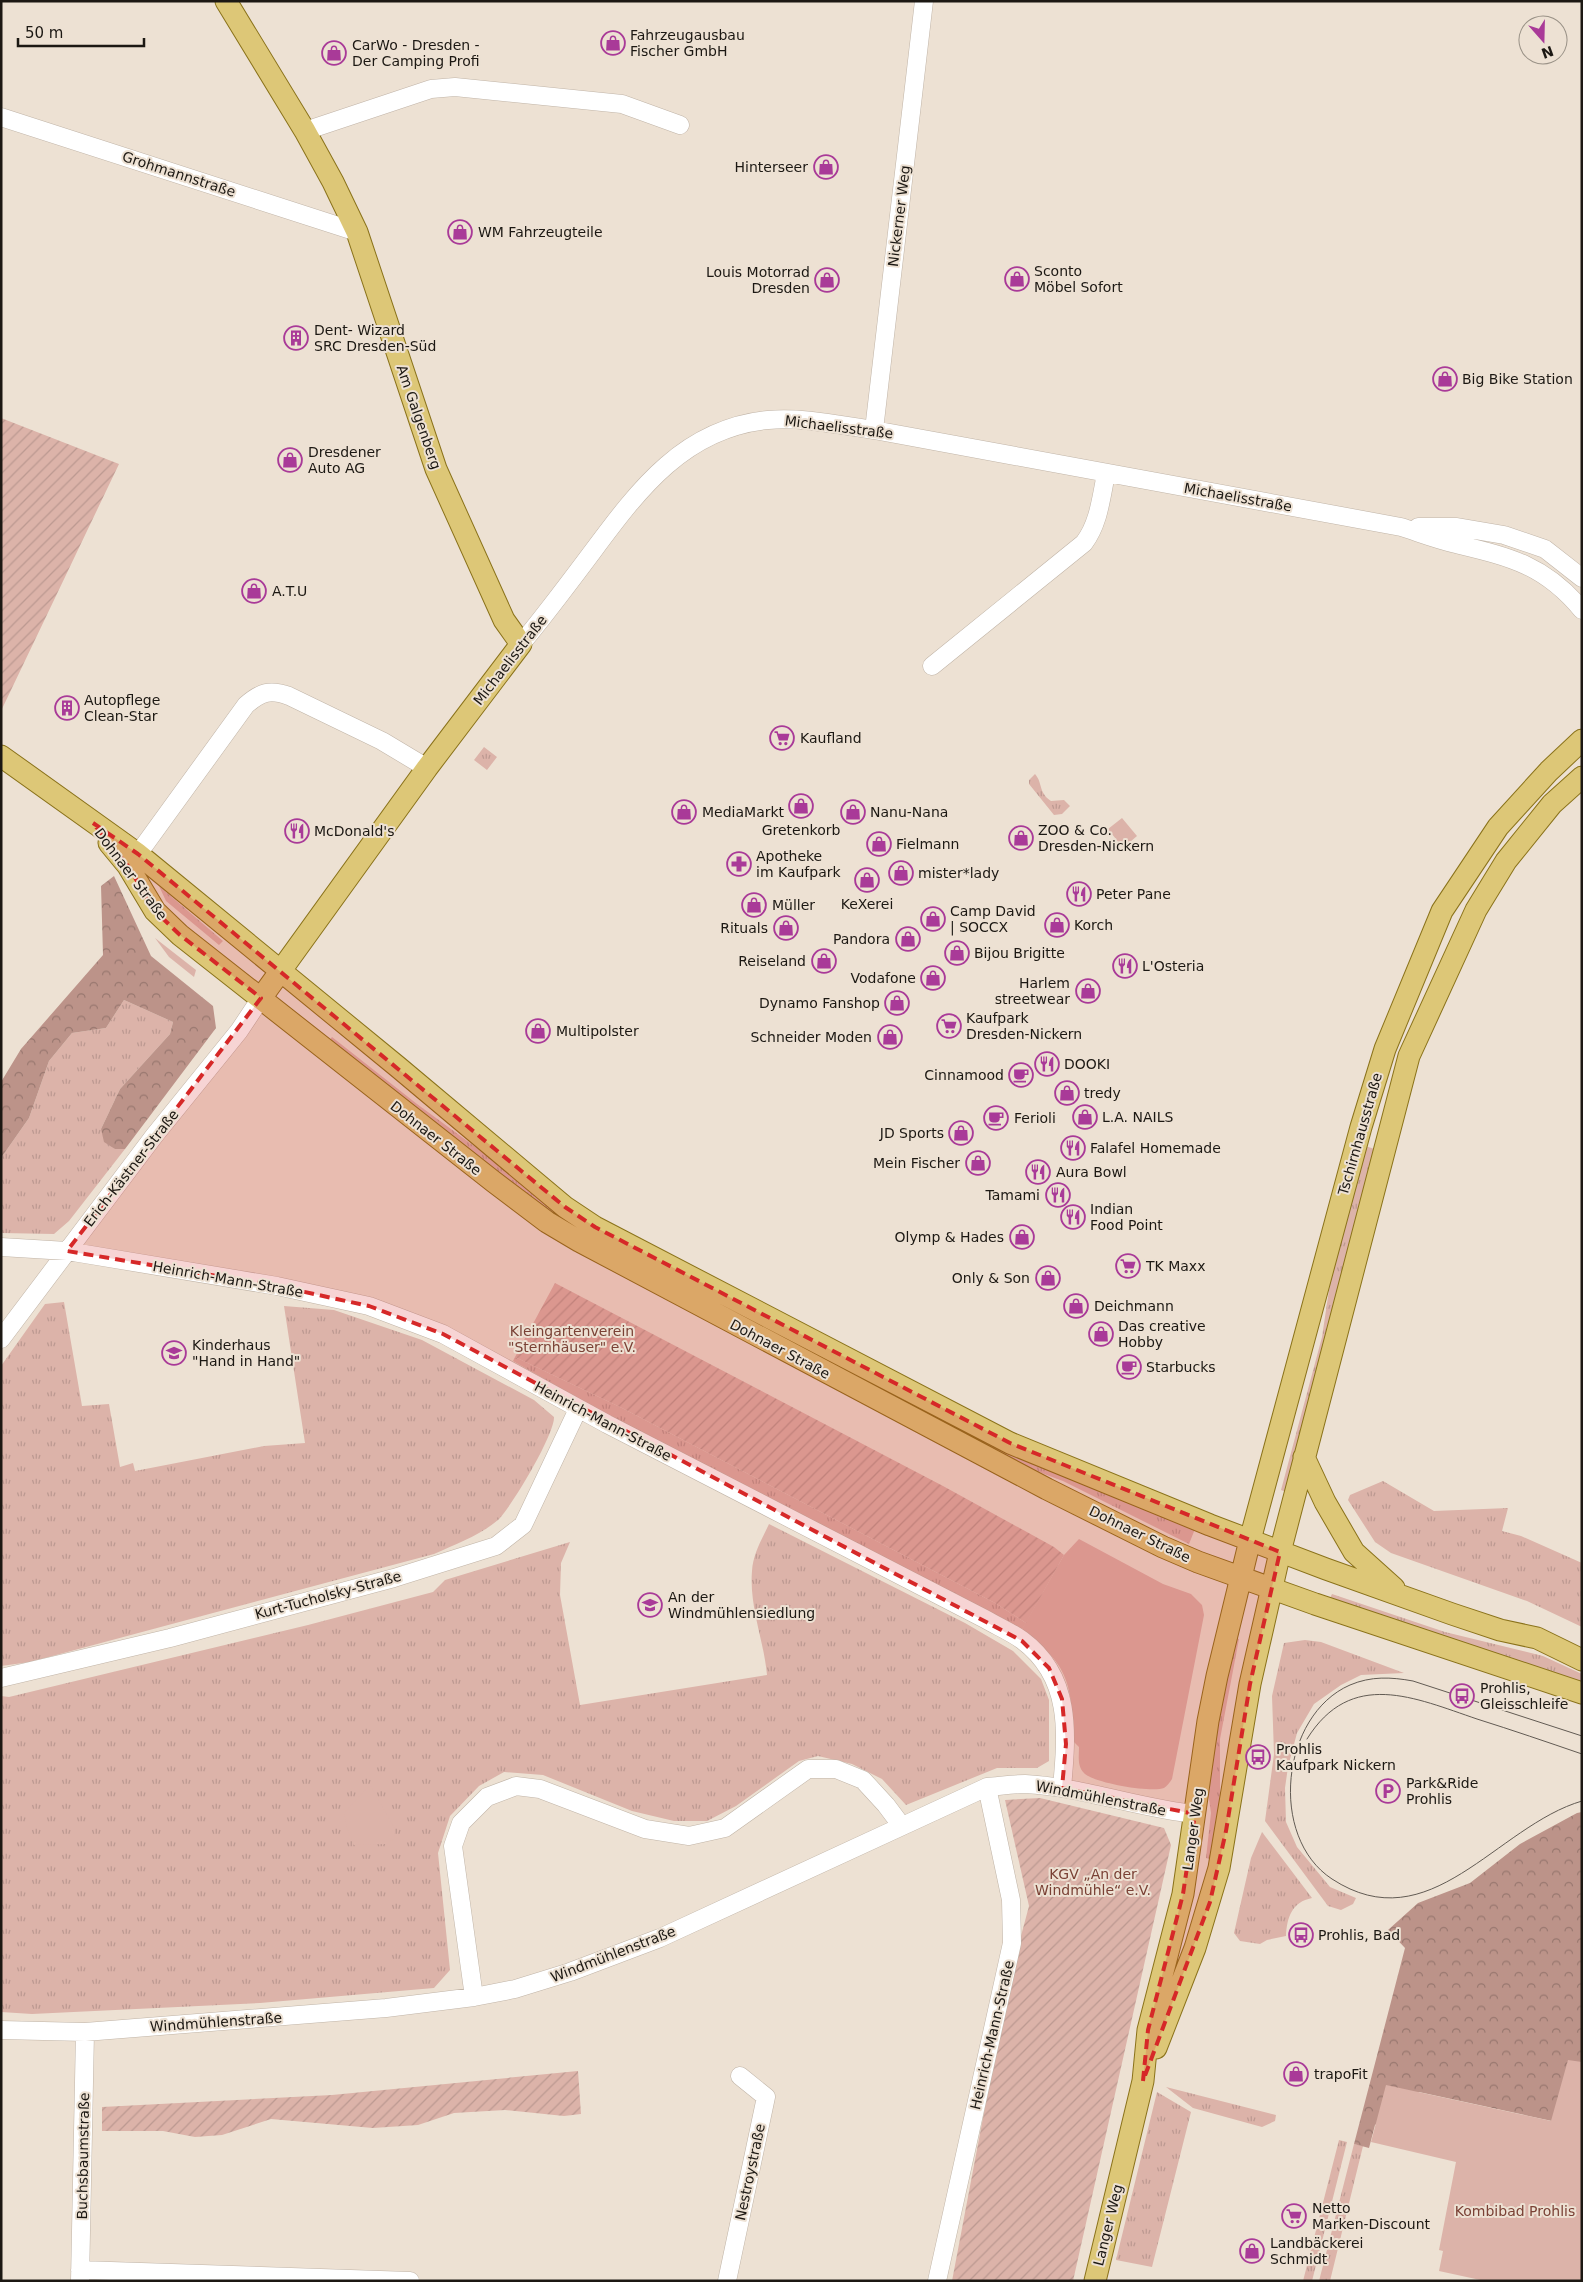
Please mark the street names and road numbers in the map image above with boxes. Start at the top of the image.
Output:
street label: Grohmannstraße [120,148,238,200]
street label: Nickerner Weg [885,164,913,268]
street label: Am Galgenberg [394,363,444,471]
street label: Michaelisstraße [784,412,894,442]
street label: Michaelisstraße [1183,480,1293,514]
street label: Michaelisstraße [470,612,550,708]
street label: Dohnaer Straße [91,825,171,923]
street label: Tschirnhausstraße [1335,1071,1385,1198]
street label: Dohnaer Straße [387,1098,485,1178]
street label: Erich-Kästner-Straße [80,1106,182,1230]
street label: Heinrich-Mann-Straße [151,1258,305,1300]
street label: Dohnaer Straße [727,1316,833,1382]
street label: Heinrich-Mann-Straße [532,1378,674,1464]
street label: Dohnaer Straße [1087,1503,1193,1565]
street label: Kurt-Tucholsky-Straße [253,1568,403,1622]
street label: Windmühlenstraße [1034,1778,1168,1818]
street label: Langer Weg [1179,1787,1207,1871]
street label: Windmühlenstraße [548,1923,678,1985]
street label: Heinrich-Mann-Straße [967,1959,1017,2111]
street label: Windmühlenstraße [149,2009,283,2035]
street label: Buchsbaumstraße [74,2092,92,2220]
street label: Nestroystraße [732,2122,768,2222]
street label: Langer Weg [1090,2183,1126,2267]

